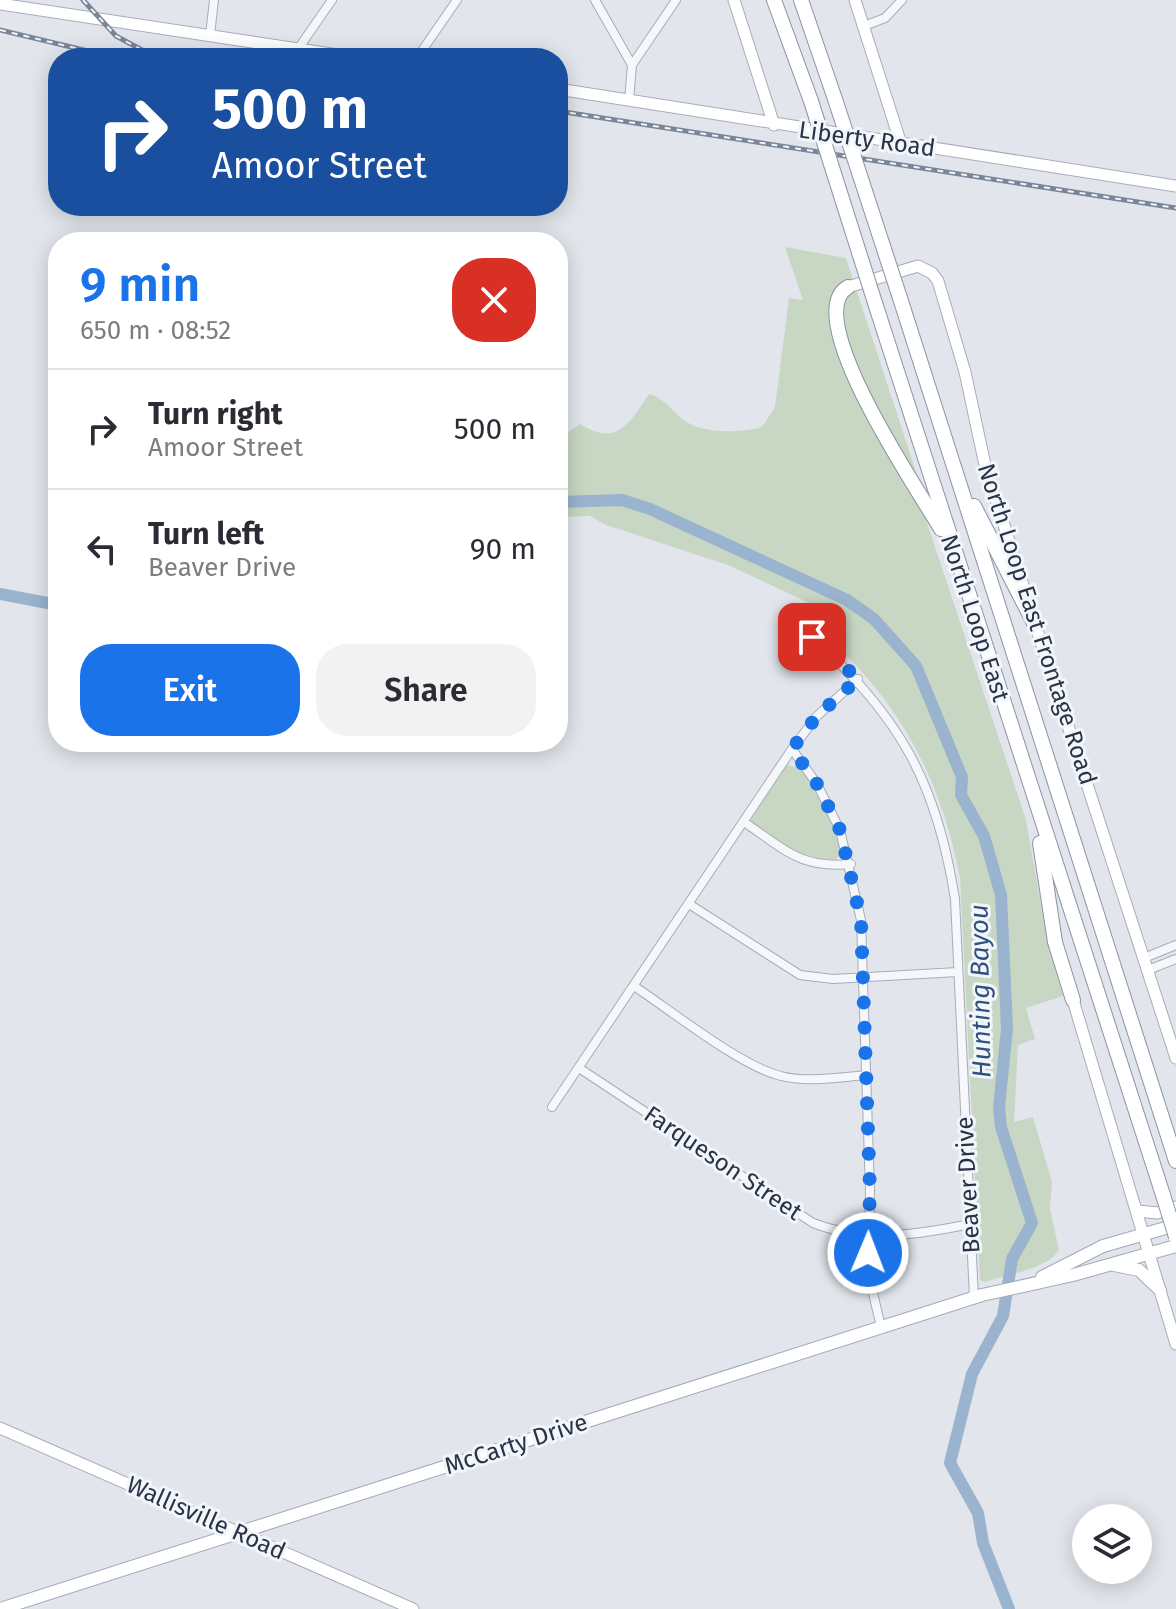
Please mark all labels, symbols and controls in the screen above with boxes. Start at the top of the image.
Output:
text: 500 m [212,76,368,143]
icon: right [80,80,184,184]
street label: Liberty Road [797,116,937,162]
text: Amoor Street [212,144,427,188]
text: 9 min [80,256,200,314]
button: close [452,258,536,342]
text: 650 m · 08:52 [80,315,231,346]
text: Turn right [148,396,283,432]
icon: right [80,407,124,451]
text: 500 m [454,411,536,447]
text: Amoor Street [148,432,303,463]
street label: North Loop East Frontage Road [972,460,1102,788]
text: Turn left [148,516,264,552]
icon: left [80,527,124,571]
text: 90 m [470,531,536,567]
street label: North Loop East [935,531,1015,705]
text: Beaver Drive [148,552,296,583]
pin [778,603,846,671]
icon: arrive [790,615,834,659]
button: Exit [80,644,300,736]
button: Share [316,644,536,736]
water label: Hunting Bayou [963,904,998,1078]
street label: Farqueson Street [639,1100,807,1226]
street label: Beaver Drive [950,1116,986,1254]
position arrow [826,1211,910,1295]
street label: McCarty Drive [441,1408,591,1480]
street label: Wallisville Road [122,1470,290,1566]
map controls [1072,1504,1152,1584]
button: layers [1072,1504,1152,1584]

